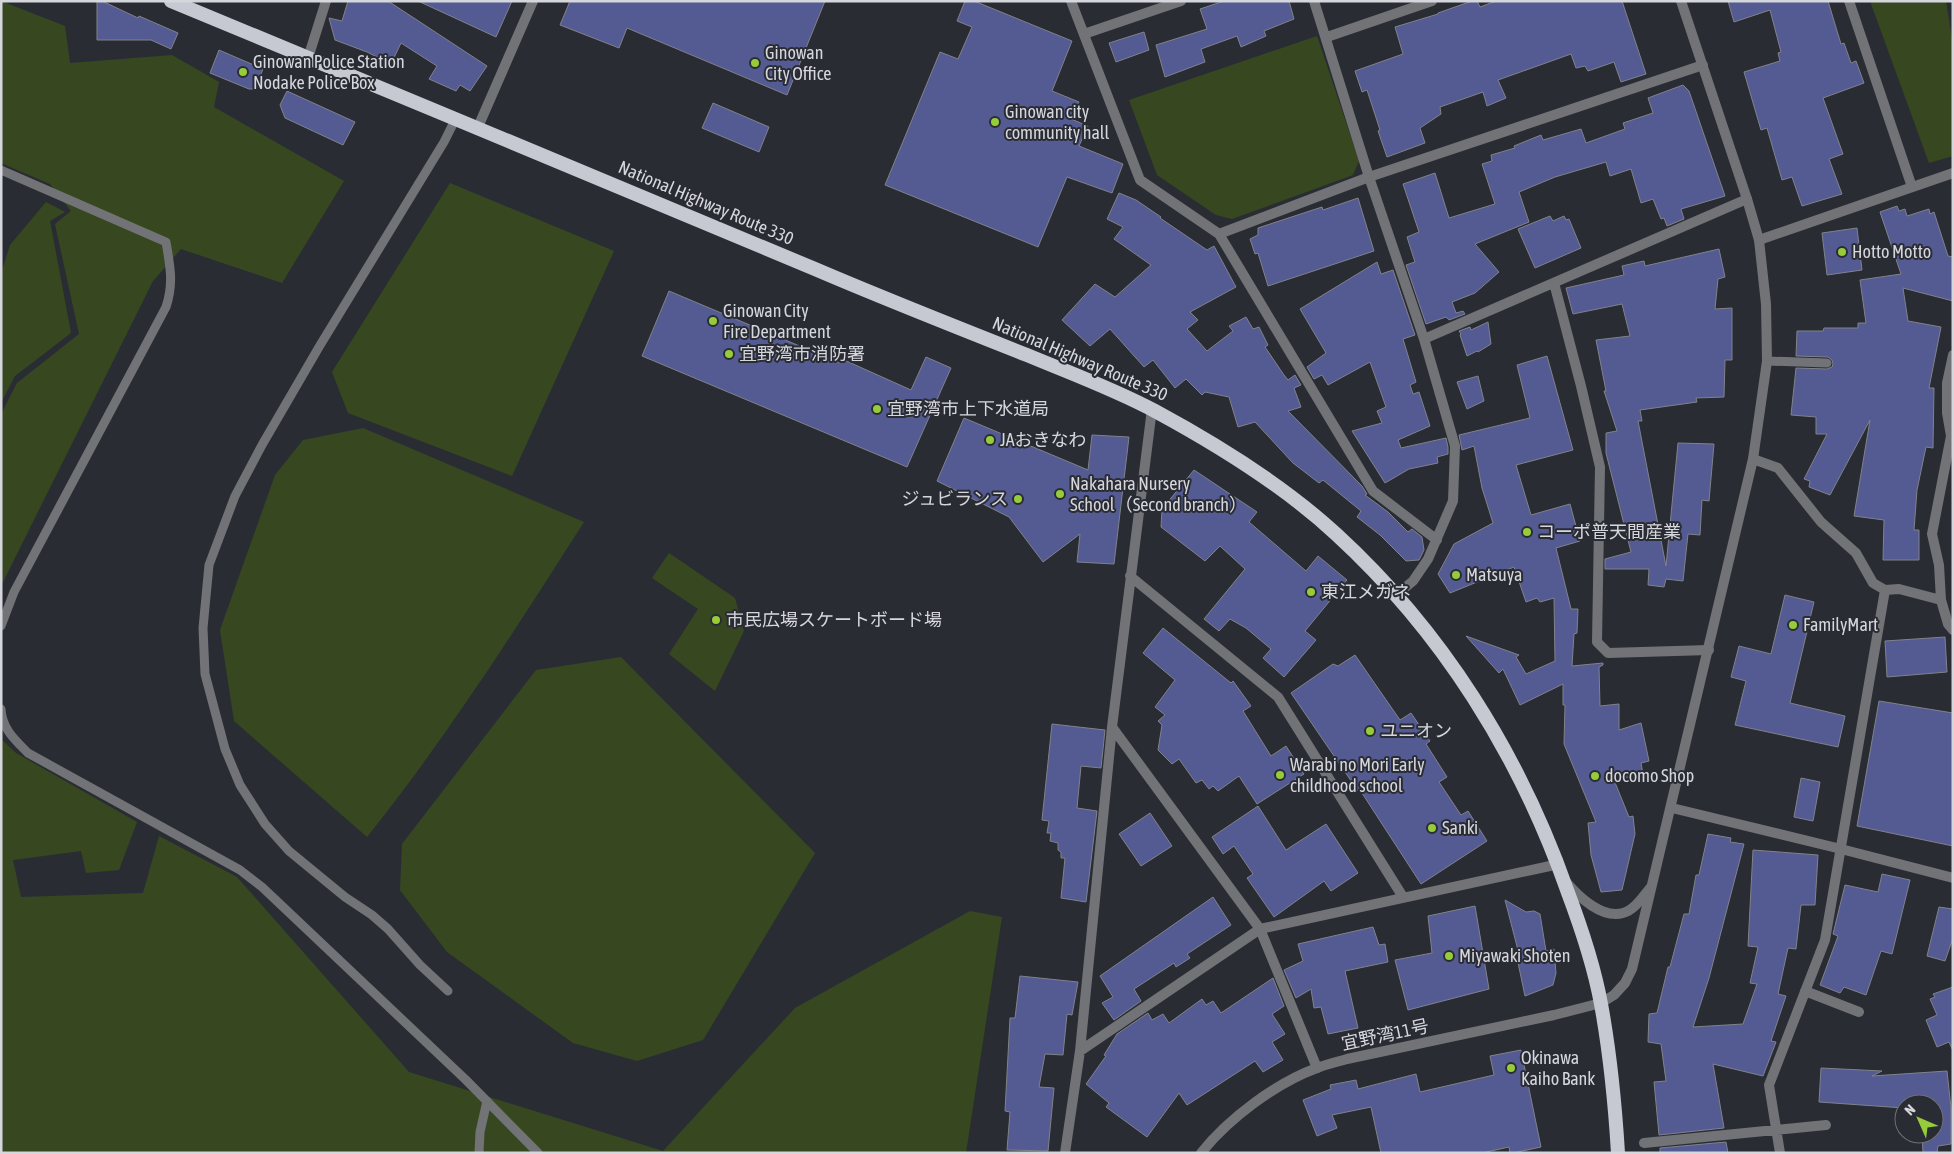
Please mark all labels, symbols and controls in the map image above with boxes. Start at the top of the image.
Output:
place label: Ginowan City Office [765,42,832,84]
place label: Ginowan Police Station Nodake Police Box [253,51,405,93]
marker: Ginowan City Office [749,57,761,69]
marker: Ginowan Police Station Nodake Police Box [237,66,249,78]
place label: Ginowan city community hall [1005,101,1110,143]
marker: Ginowan city community hall [989,116,1001,128]
street label: National Highway Route 330 [615,156,797,249]
place label: Hotto Motto [1852,241,1931,262]
marker: Hotto Motto [1836,246,1848,258]
place label: Ginowan City Fire Department [723,300,831,342]
street label: National Highway Route 330 [989,312,1171,405]
marker: Ginowan City Fire Department [707,315,719,327]
place label: 宜野湾市消防署 [739,343,865,364]
marker: 宜野湾市消防署 [723,348,735,360]
place label: 宜野湾市上下水道局 [887,398,1049,419]
marker: 宜野湾市上下水道局 [871,403,883,415]
place label: JAおきなわ [1000,429,1087,450]
marker: JAおきなわ [984,434,996,446]
place label: Nakahara Nursery School（Second branch） [1070,473,1247,515]
place label: ジュビランス [902,488,1008,509]
marker: Nakahara Nursery School（Second branch） [1054,488,1066,500]
marker: ジュビランス [1012,493,1024,505]
place label: コーポ普天間産業 [1537,521,1681,542]
marker: コーポ普天間産業 [1521,526,1533,538]
place label: Matsuya [1466,564,1522,585]
marker: Matsuya [1450,569,1462,581]
place label: 東江メガネ [1321,581,1411,602]
marker: 東江メガネ [1305,586,1317,598]
place label: 市民広場スケートボード場 [726,609,942,630]
marker: 市民広場スケートボード場 [710,614,722,626]
place label: FamilyMart [1803,614,1878,635]
marker: FamilyMart [1787,619,1799,631]
place label: ユニオン [1380,720,1452,741]
marker: ユニオン [1364,725,1376,737]
place label: Warabi no Mori Early childhood school [1290,754,1425,796]
place label: docomo Shop [1605,765,1694,786]
marker: Warabi no Mori Early childhood school [1274,769,1286,781]
marker: docomo Shop [1589,770,1601,782]
place label: Sanki [1442,817,1478,838]
marker: Sanki [1426,822,1438,834]
place label: Miyawaki Shoten [1459,945,1570,966]
marker: Miyawaki Shoten [1443,950,1455,962]
street label: 宜野湾11号 [1339,1015,1431,1054]
place label: Okinawa Kaiho Bank [1521,1047,1595,1089]
marker: Okinawa Kaiho Bank [1505,1062,1517,1074]
north arrow [1894,1094,1944,1144]
text: N [1901,1101,1918,1118]

